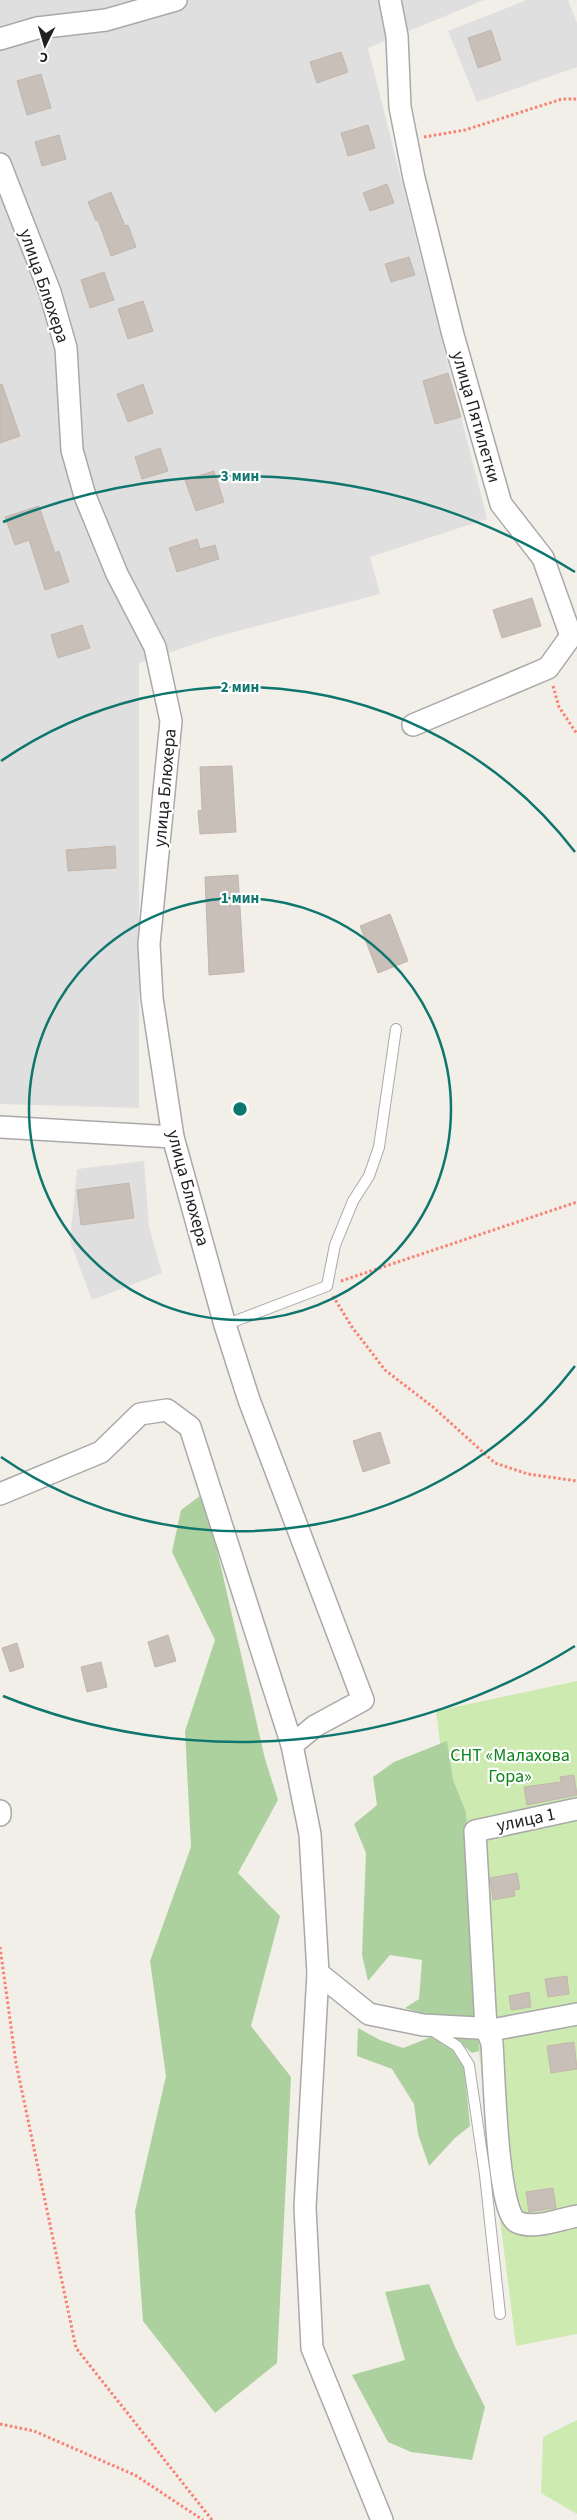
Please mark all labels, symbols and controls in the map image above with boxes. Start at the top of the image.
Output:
north arrow [20,20,70,70]
text: С [39,47,49,67]
street label: улица Блюхера [13,226,75,346]
street label: улица Пятилетки [445,348,507,486]
text: 3 мин [221,466,259,487]
text: 2 мин [221,677,259,698]
street label: улица Блюхера [147,728,183,848]
text: 1 мин [221,888,259,909]
centre of rings [231,1100,249,1118]
street label: улица Блюхера [160,1127,216,1249]
park label: СНТ «Малахова Гора» [450,1743,570,1789]
street label: улица 1 [494,1802,558,1838]

